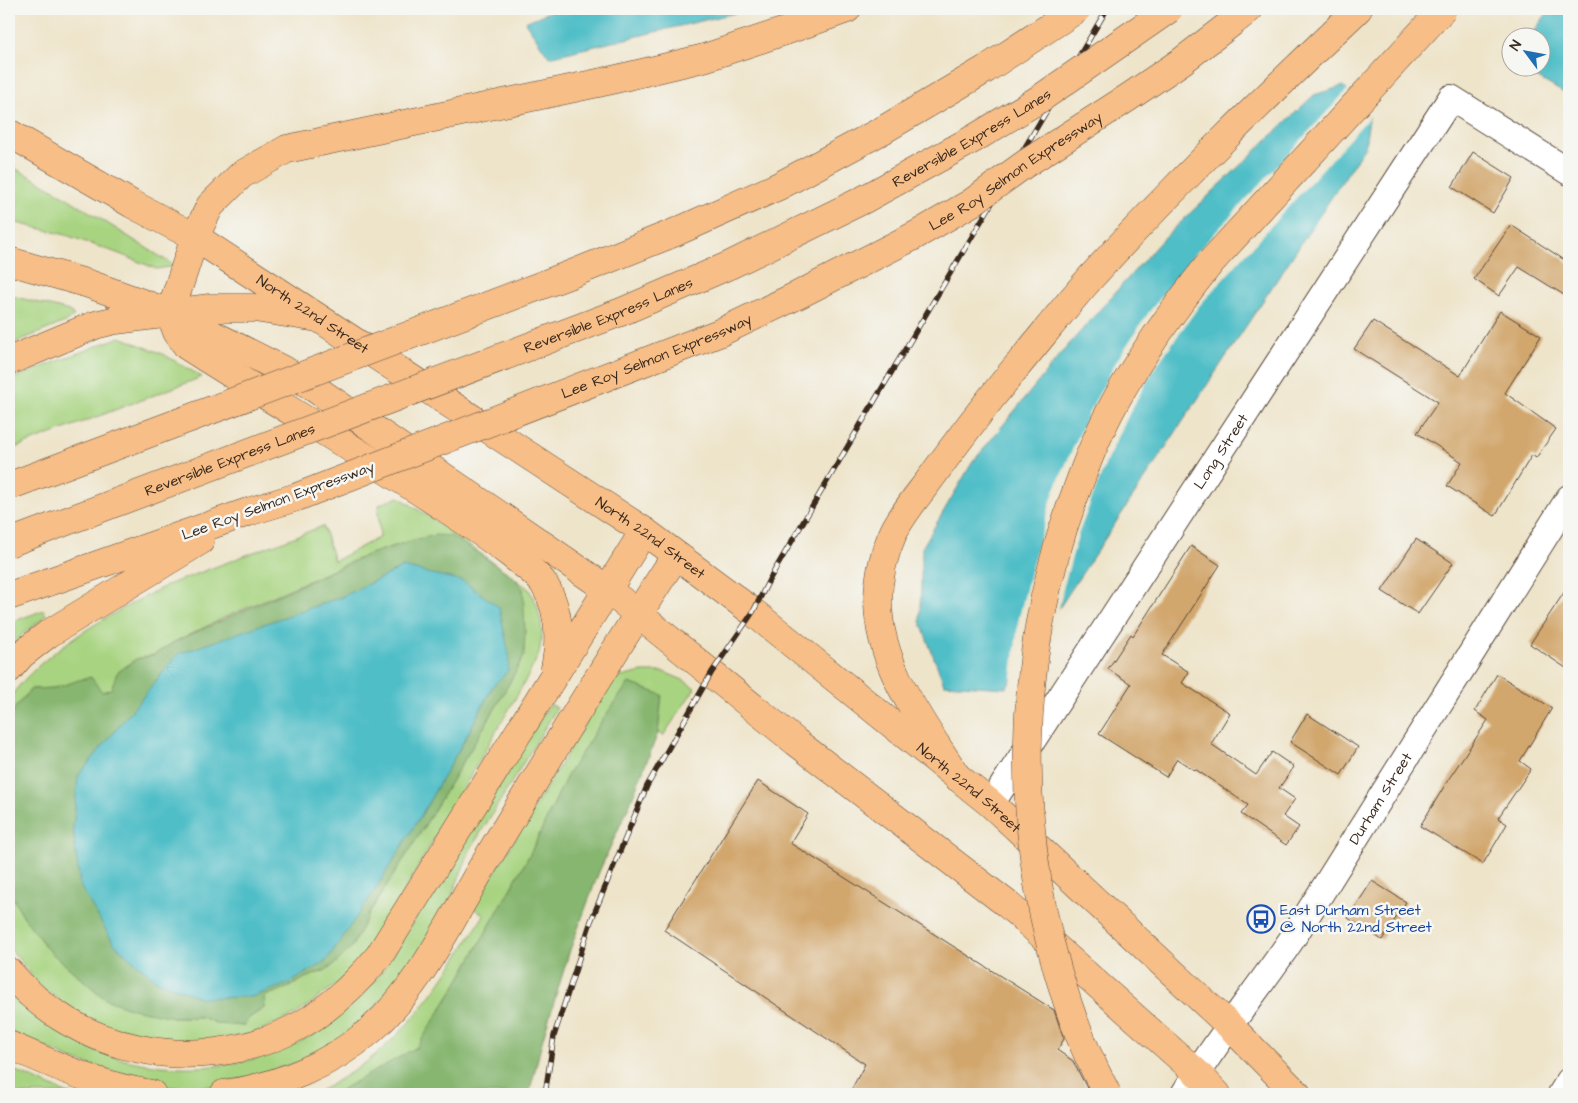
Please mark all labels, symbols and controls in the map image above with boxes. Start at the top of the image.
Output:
north arrow [1500,28,1550,78]
text: N [1505,36,1527,55]
street label: Reversible Express Lanes [888,83,1056,192]
street label: Lee Roy Selmon Expressway [925,107,1107,236]
street label: North 22nd Street [253,270,373,359]
street label: Reversible Express Lanes [520,272,697,358]
street label: Lee Roy Selmon Expressway [558,308,756,404]
street label: Long Street [1188,409,1253,493]
street label: Reversible Express Lanes [142,418,318,501]
street label: Lee Roy Selmon Expressway [179,456,378,547]
street label: North 22nd Street [591,492,710,584]
street label: North 22nd Street [912,738,1026,837]
street label: Durham Street [1344,748,1417,848]
place label: East Durham Street @ North 22nd Street [1280,900,1432,938]
bus stop icon: East Durham Street @ North 22nd Street [1246,904,1276,934]

